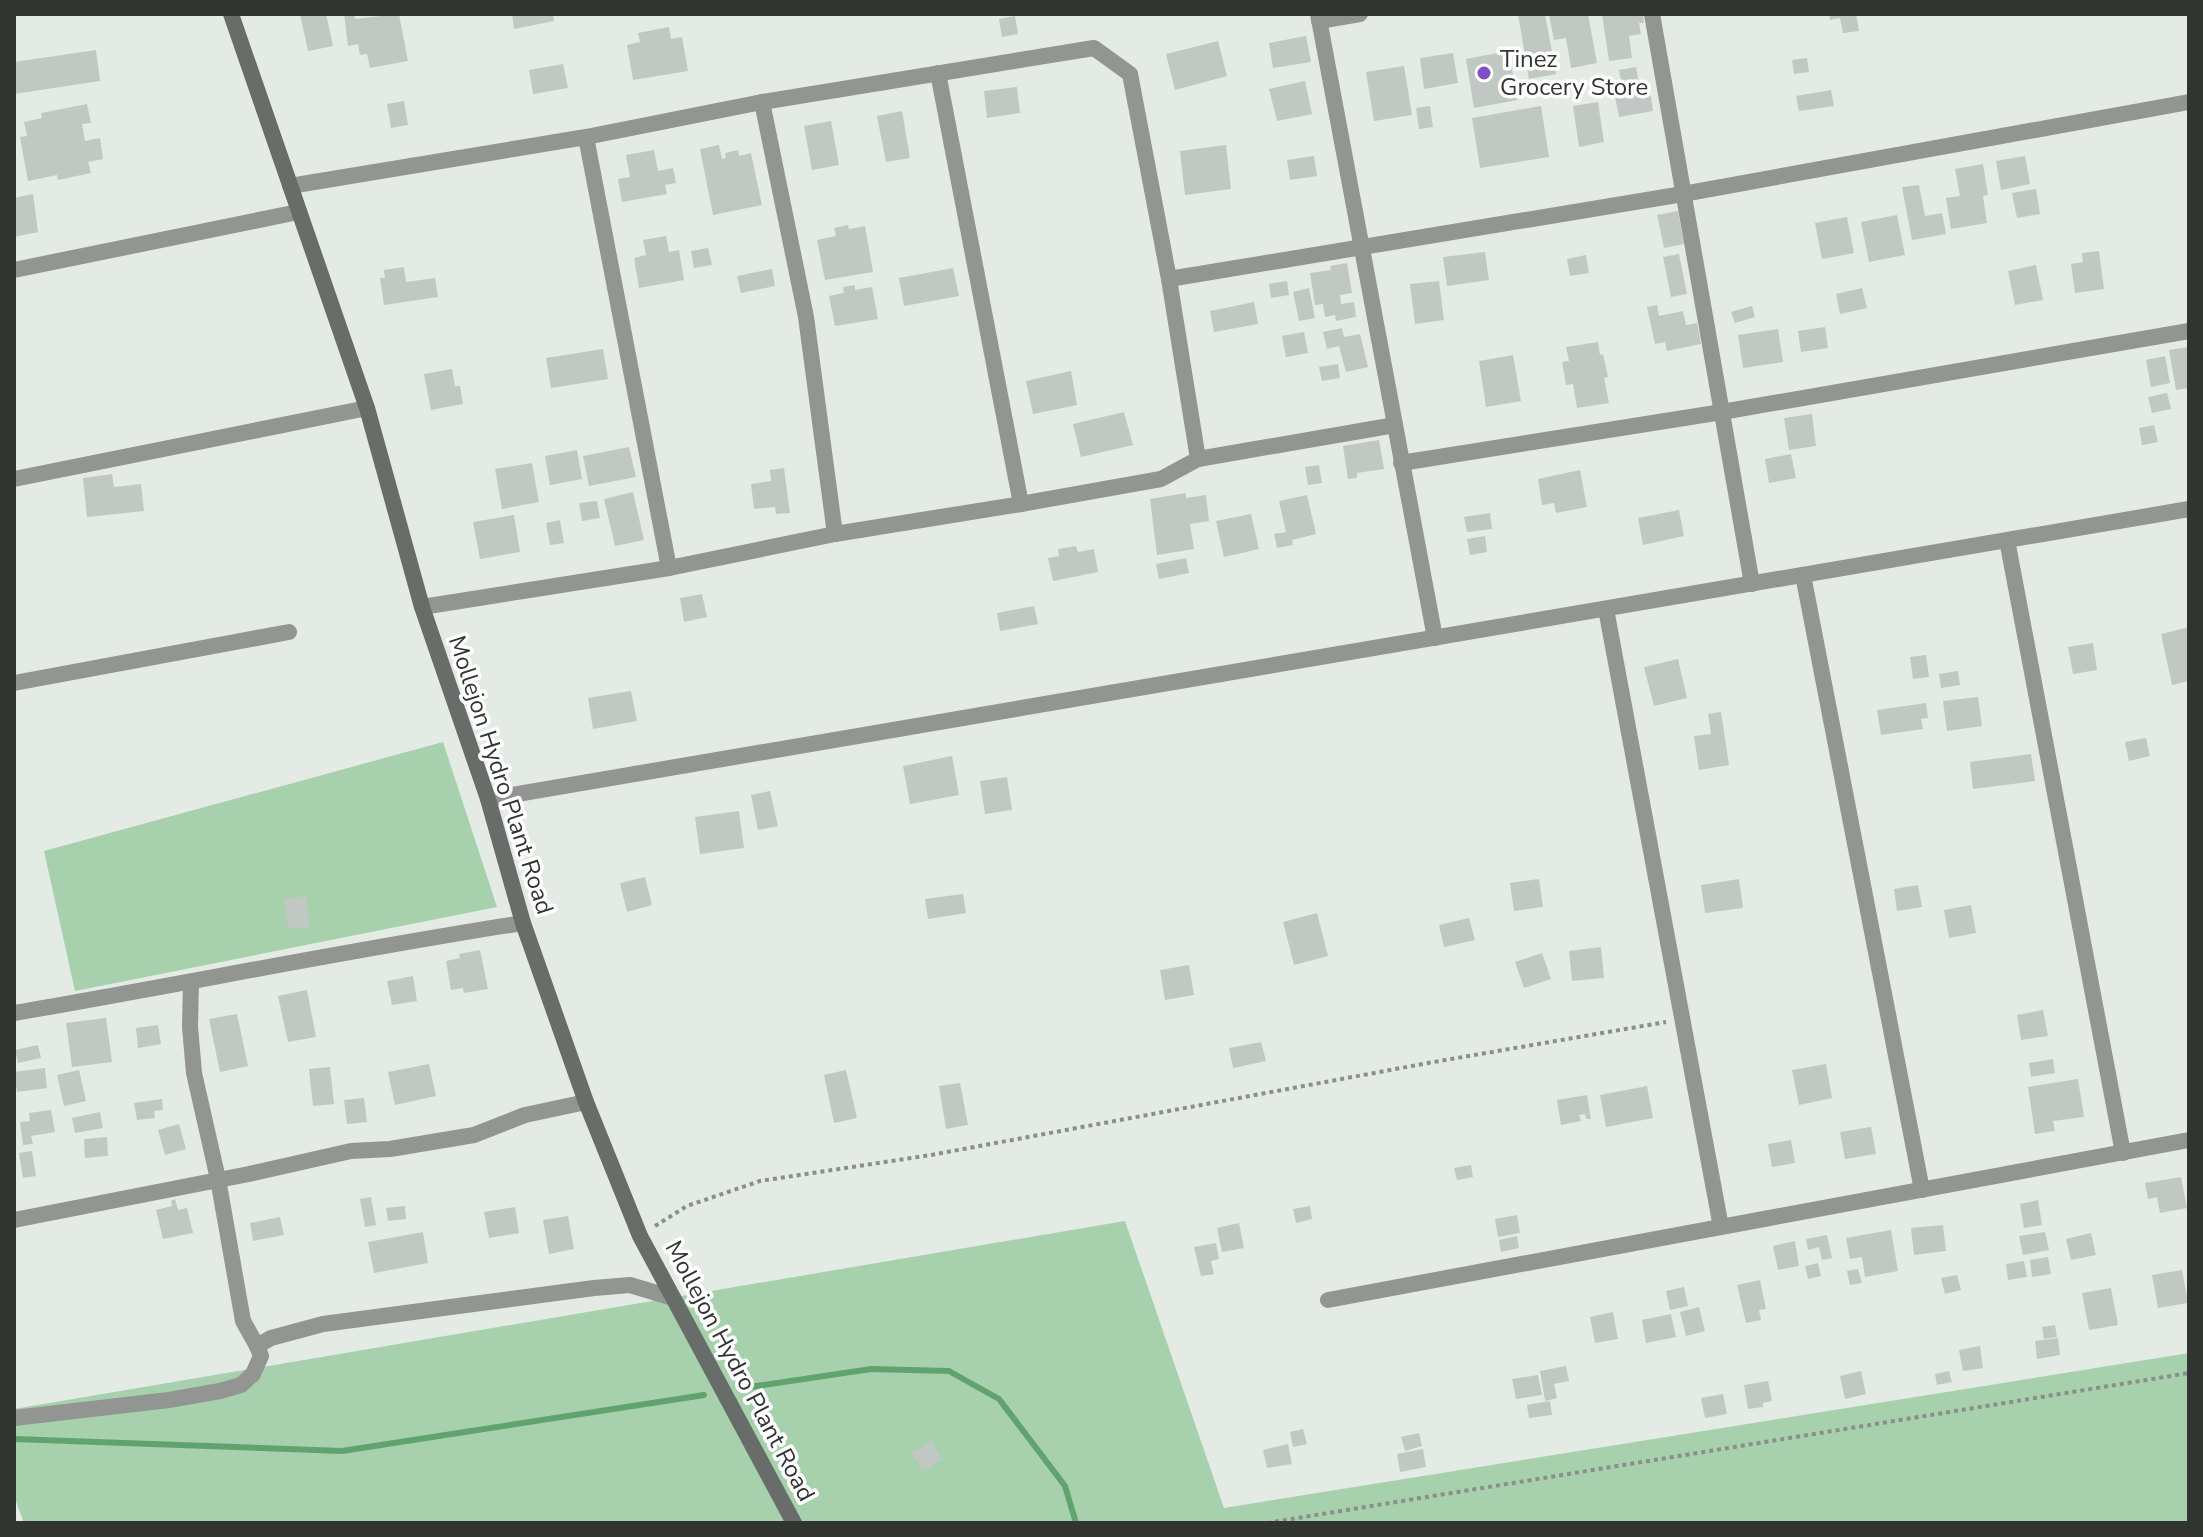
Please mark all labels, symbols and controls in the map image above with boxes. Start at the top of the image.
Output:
place label: Tinez Grocery Store [1500,43,1648,103]
marker: Tinez Grocery Store [1475,64,1493,82]
street label: Mollejon Hydro Plant Road [441,632,561,918]
street label: Mollejon Hydro Plant Road [658,1235,822,1507]

